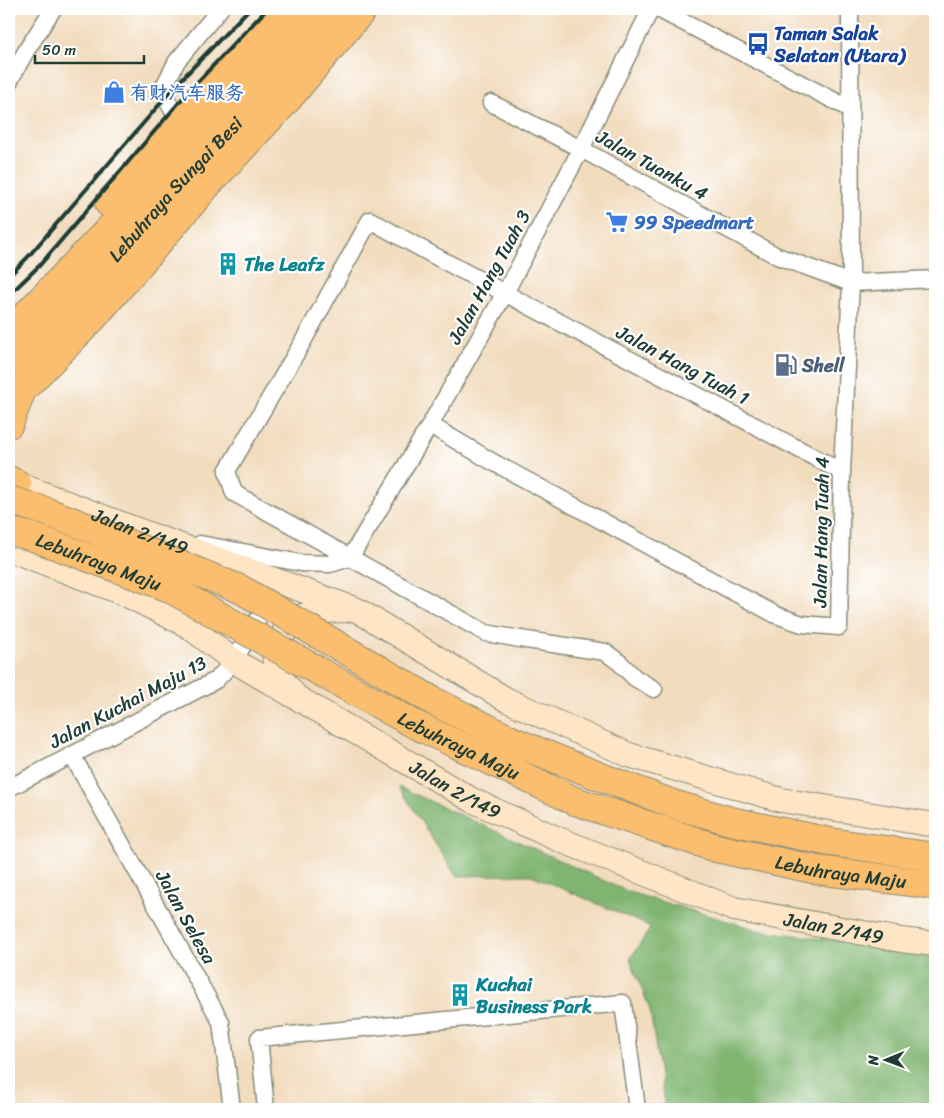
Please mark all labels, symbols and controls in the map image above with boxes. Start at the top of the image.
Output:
place label: Taman Salak Selatan (Utara) [773,17,906,72]
bus stop icon: Taman Salak Selatan (Utara) [745,31,771,57]
scale bar [35,32,144,64]
text: 50 m [42,37,77,63]
place label: 有财汽车服务 [130,76,244,109]
shop icon: 有财汽车服务 [101,79,127,105]
street label: Lebuhraya Sungai Besi [100,108,251,270]
street label: Jalan Tuanku 4 [589,120,714,210]
street label: Jalan Hang Tuah 3 [438,203,540,351]
place label: 99 Speedmart [634,206,755,239]
supermarket icon: 99 Speedmart [604,209,630,235]
place label: The Leafz [244,248,326,281]
building icon: The Leafz [215,251,241,277]
street label: Jalan Hang Tuah 1 [610,315,756,414]
place label: Shell [801,349,845,382]
fuel station icon: Shell [773,352,799,378]
street label: Jalan Hang Tuah 4 [803,456,839,609]
street label: Jalan 2/149 [86,497,193,564]
street label: Lebuhraya Maju [31,523,167,600]
street label: Jalan Kuchai Maju 13 [42,646,213,758]
street label: Lebuhraya Maju [392,702,526,789]
street label: Jalan 2/149 [402,750,507,828]
street label: Lebuhraya Maju [772,845,909,898]
street label: Jalan Selesa [146,863,226,971]
street label: Jalan 2/149 [780,902,886,953]
place label: Kuchai Business Park [475,968,592,1023]
building icon: Kuchai Business Park [447,982,473,1008]
north arrow [862,1036,912,1086]
text: N [861,1055,886,1066]

